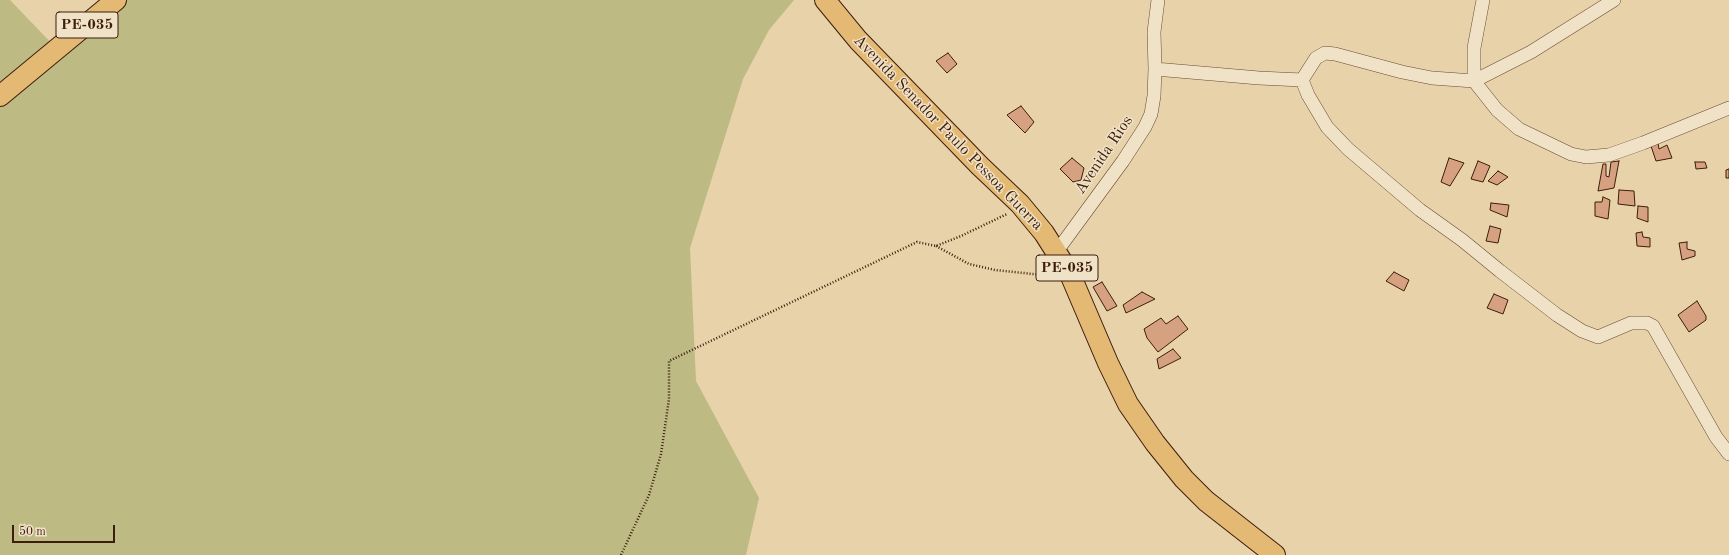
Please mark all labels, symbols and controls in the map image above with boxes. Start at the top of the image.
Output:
road number: PE-035 [56,12,118,38]
street label: Avenida Senador Paulo Pessoa Guerra [849,31,1047,235]
street label: Avenida Rios [1071,112,1137,198]
road number: PE-035 [1036,255,1098,281]
scale bar [14,517,117,543]
text: 50 m [19,526,46,538]

